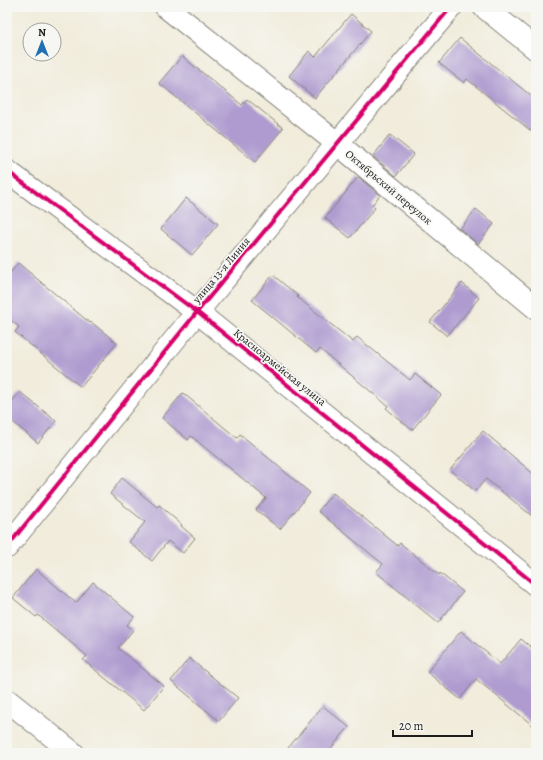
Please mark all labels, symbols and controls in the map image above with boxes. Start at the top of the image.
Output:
north arrow [22,22,62,62]
text: N [38,25,46,40]
street label: Октябрьский переулок [342,147,436,228]
street label: улица 13-я Линия [189,234,253,307]
street label: Красноармейская улица [230,325,330,410]
scale bar [393,712,472,738]
text: 20 m [399,718,423,734]

